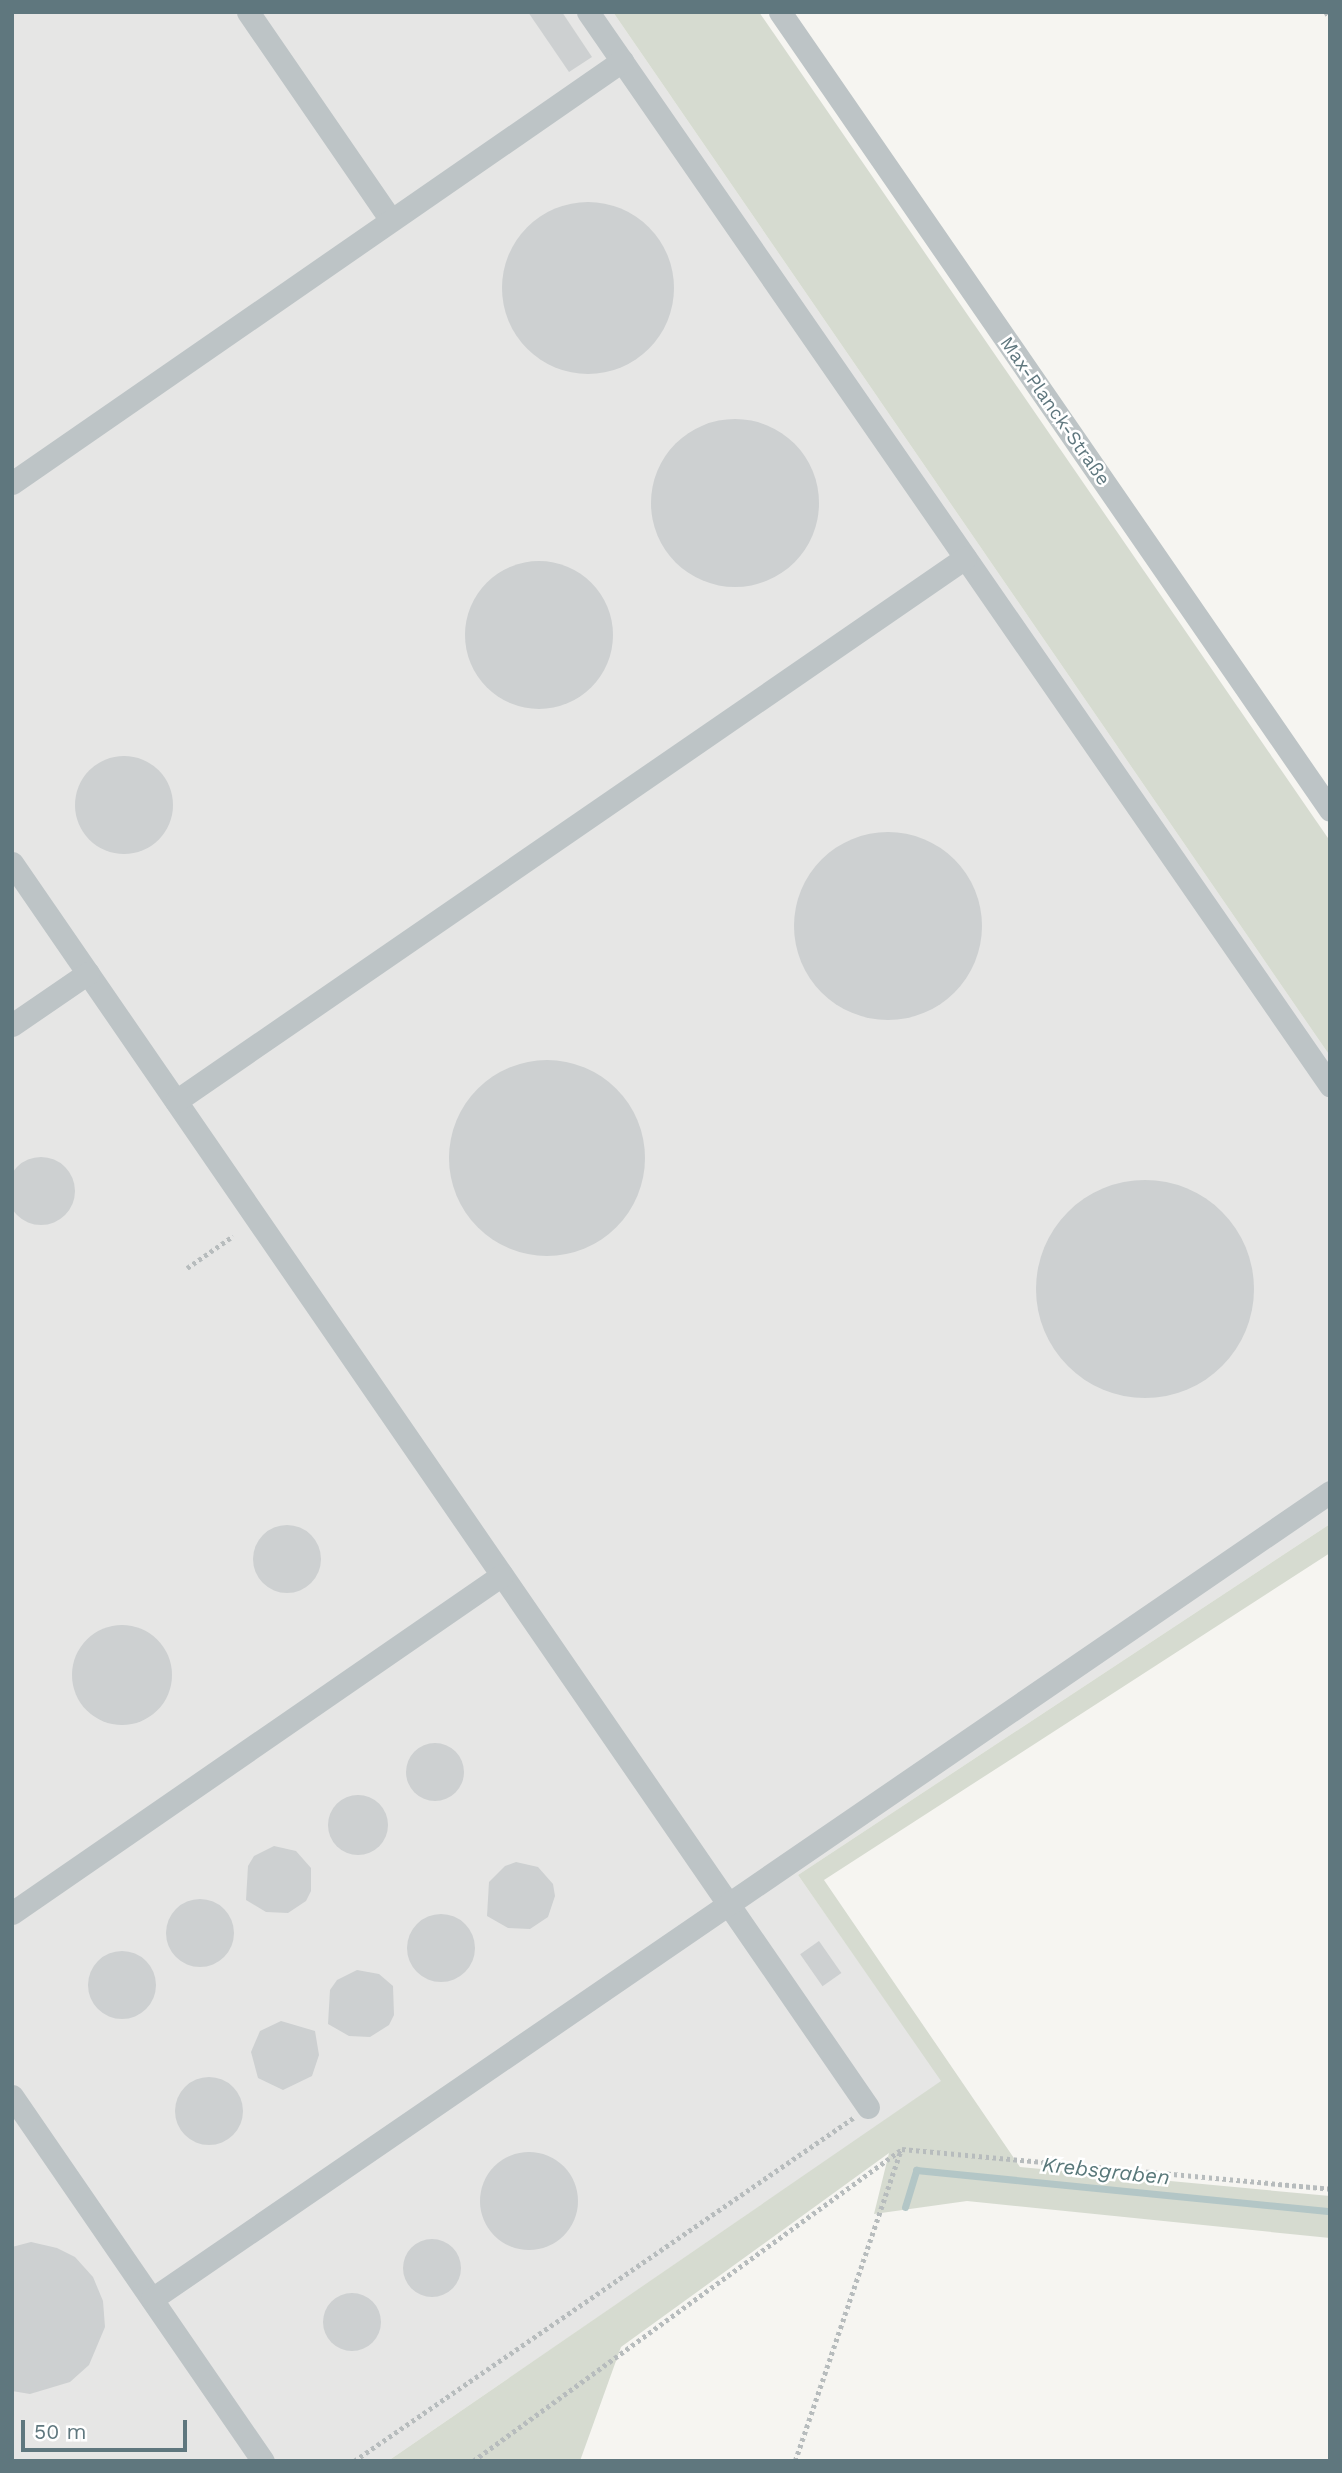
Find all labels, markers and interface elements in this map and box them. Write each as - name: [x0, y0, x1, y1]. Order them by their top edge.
- street label: Max-Planck-Straße: [995, 332, 1115, 490]
- water label: Krebsgraben: [1041, 2152, 1171, 2190]
- scale bar: [24, 2406, 191, 2450]
- text: 50 m: [34, 2419, 86, 2444]

